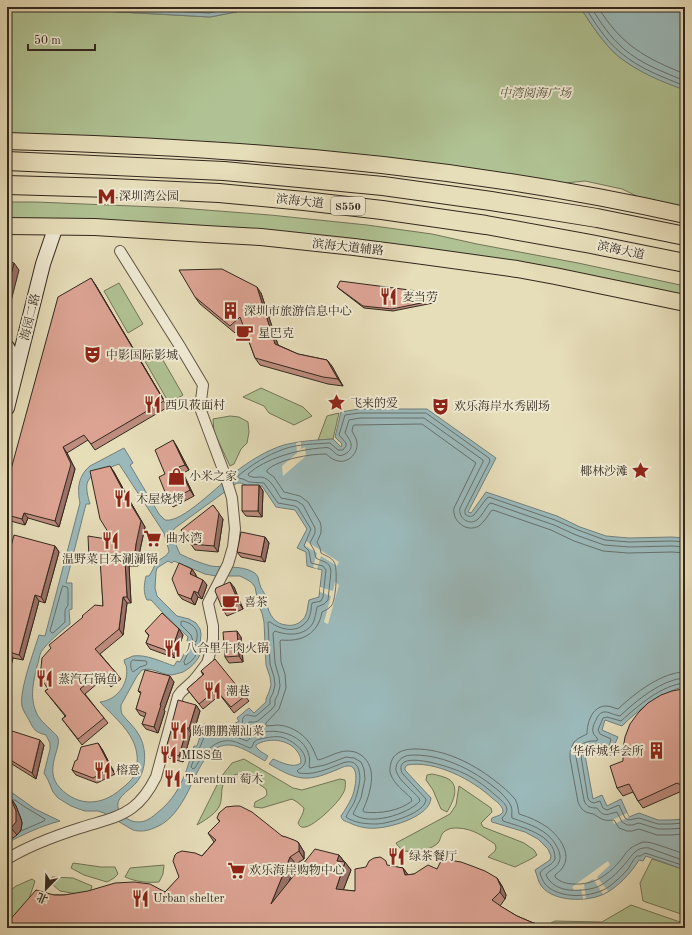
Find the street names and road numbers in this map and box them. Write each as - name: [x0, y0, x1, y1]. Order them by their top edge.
- street label: 滨海大道: [275, 192, 325, 210]
- road number: S550: [331, 197, 365, 215]
- street label: 滨海大道辅路: [311, 236, 385, 258]
- street label: 滨海大道: [596, 238, 646, 262]
- street label: 海园二路: [17, 292, 43, 342]

